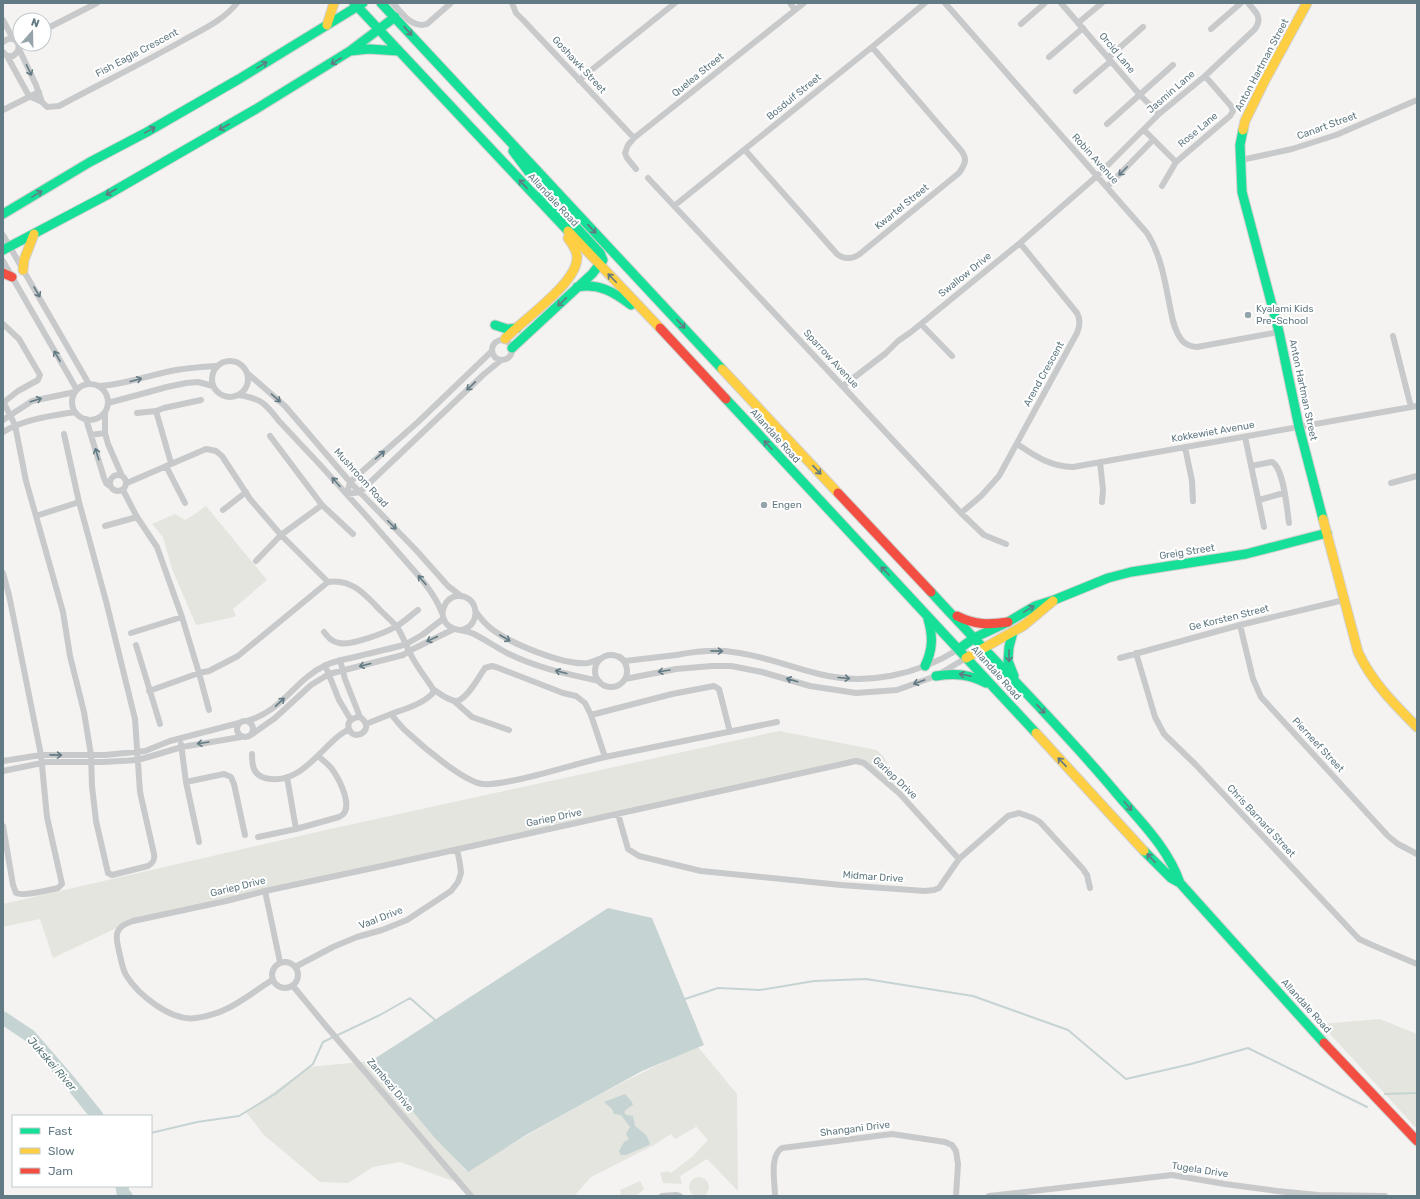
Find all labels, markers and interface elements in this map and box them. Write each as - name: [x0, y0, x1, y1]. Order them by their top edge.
- north arrow: [12, 12, 52, 52]
- text: N: [29, 16, 41, 31]
- street label: Anton Hartman Street: [1233, 17, 1292, 113]
- street label: Fish Eagle Crescent: [94, 26, 181, 80]
- one-way arrow: [403, 26, 413, 36]
- street label: Orcid Lane: [1096, 30, 1138, 76]
- street label: Goshawk Street: [549, 34, 609, 96]
- street label: Quelea Street: [670, 50, 726, 100]
- one-way arrow: [330, 57, 342, 65]
- one-way arrow: [256, 60, 268, 68]
- one-way arrow: [26, 64, 33, 76]
- street label: Jasmin Lane: [1145, 68, 1198, 116]
- street label: Bosduif Street: [764, 71, 824, 123]
- street label: Rose Lane: [1176, 110, 1221, 150]
- street label: Canart Street: [1295, 110, 1359, 142]
- one-way arrow: [218, 124, 230, 132]
- one-way arrow: [144, 126, 156, 134]
- street label: Robin Avenue: [1069, 131, 1121, 187]
- one-way arrow: [1118, 166, 1128, 176]
- street label: Allandale Road: [525, 171, 581, 229]
- one-way arrow: [518, 179, 528, 189]
- street label: Kwartel Street: [873, 181, 932, 232]
- one-way arrow: [31, 189, 43, 197]
- one-way arrow: [106, 189, 118, 197]
- one-way arrow: [587, 224, 597, 234]
- street label: Swallow Drive: [936, 250, 994, 300]
- one-way arrow: [608, 273, 617, 283]
- one-way arrow: [33, 286, 41, 298]
- one-way arrow: [556, 297, 567, 306]
- place label: Kyalami Kids Pre-School: [1256, 303, 1314, 327]
- marker: Kyalami Kids Pre-School: [1243, 310, 1253, 320]
- one-way arrow: [676, 319, 686, 329]
- street label: Sparrow Avenue: [801, 327, 862, 391]
- street label: Anton Hartman Street: [1286, 338, 1320, 442]
- street label: Arend Crescent: [1021, 339, 1067, 409]
- one-way arrow: [53, 350, 61, 362]
- one-way arrow: [129, 376, 142, 383]
- one-way arrow: [466, 381, 476, 391]
- one-way arrow: [271, 394, 281, 403]
- one-way arrow: [29, 396, 42, 403]
- street label: Allandale Road: [748, 406, 803, 466]
- street label: Kokkewiet Avenue: [1171, 419, 1256, 445]
- one-way arrow: [764, 439, 773, 450]
- street label: Mushroom Road: [331, 446, 391, 510]
- one-way arrow: [93, 447, 100, 460]
- one-way arrow: [375, 451, 385, 460]
- one-way arrow: [812, 465, 821, 475]
- one-way arrow: [332, 477, 341, 488]
- place label: Engen: [772, 499, 802, 511]
- marker: Engen: [759, 500, 769, 510]
- one-way arrow: [387, 520, 396, 530]
- street label: Greig Street: [1158, 542, 1216, 562]
- one-way arrow: [880, 566, 890, 576]
- one-way arrow: [417, 575, 426, 586]
- street label: Ge Korsten Street: [1188, 602, 1270, 634]
- one-way arrow: [1023, 605, 1035, 613]
- one-way arrow: [499, 634, 511, 642]
- one-way arrow: [426, 636, 438, 643]
- street label: Allandale Road: [969, 643, 1024, 703]
- one-way arrow: [710, 647, 723, 655]
- one-way arrow: [1005, 649, 1013, 662]
- one-way arrow: [359, 662, 372, 669]
- one-way arrow: [658, 667, 671, 675]
- one-way arrow: [555, 668, 568, 675]
- one-way arrow: [959, 671, 972, 679]
- one-way arrow: [837, 675, 850, 682]
- one-way arrow: [786, 676, 799, 684]
- one-way arrow: [913, 679, 926, 686]
- one-way arrow: [275, 698, 285, 707]
- one-way arrow: [1037, 704, 1046, 714]
- street label: Pierneef Street: [1290, 715, 1346, 775]
- one-way arrow: [197, 739, 210, 747]
- one-way arrow: [49, 751, 62, 759]
- street label: Gariep Drive: [870, 754, 920, 802]
- one-way arrow: [1058, 757, 1067, 767]
- street label: Chris Barnard Street: [1224, 782, 1298, 860]
- one-way arrow: [1123, 801, 1132, 812]
- street label: Gariep Drive: [525, 806, 583, 830]
- one-way arrow: [1146, 853, 1155, 863]
- street label: Midmar Drive: [842, 869, 904, 885]
- street label: Gariep Drive: [209, 874, 267, 900]
- street label: Vaal Drive: [357, 904, 405, 932]
- street label: Allandale Road: [1279, 976, 1334, 1036]
- water label: Jukskei River: [25, 1034, 80, 1094]
- street label: Zambezi Drive: [364, 1056, 416, 1114]
- legend: [12, 1115, 152, 1187]
- street label: Shangani Drive: [819, 1119, 891, 1139]
- text: Fast: [48, 1124, 72, 1138]
- text: Slow: [48, 1144, 75, 1158]
- street label: Tugela Drive: [1171, 1160, 1229, 1180]
- text: Jam: [48, 1164, 73, 1178]

